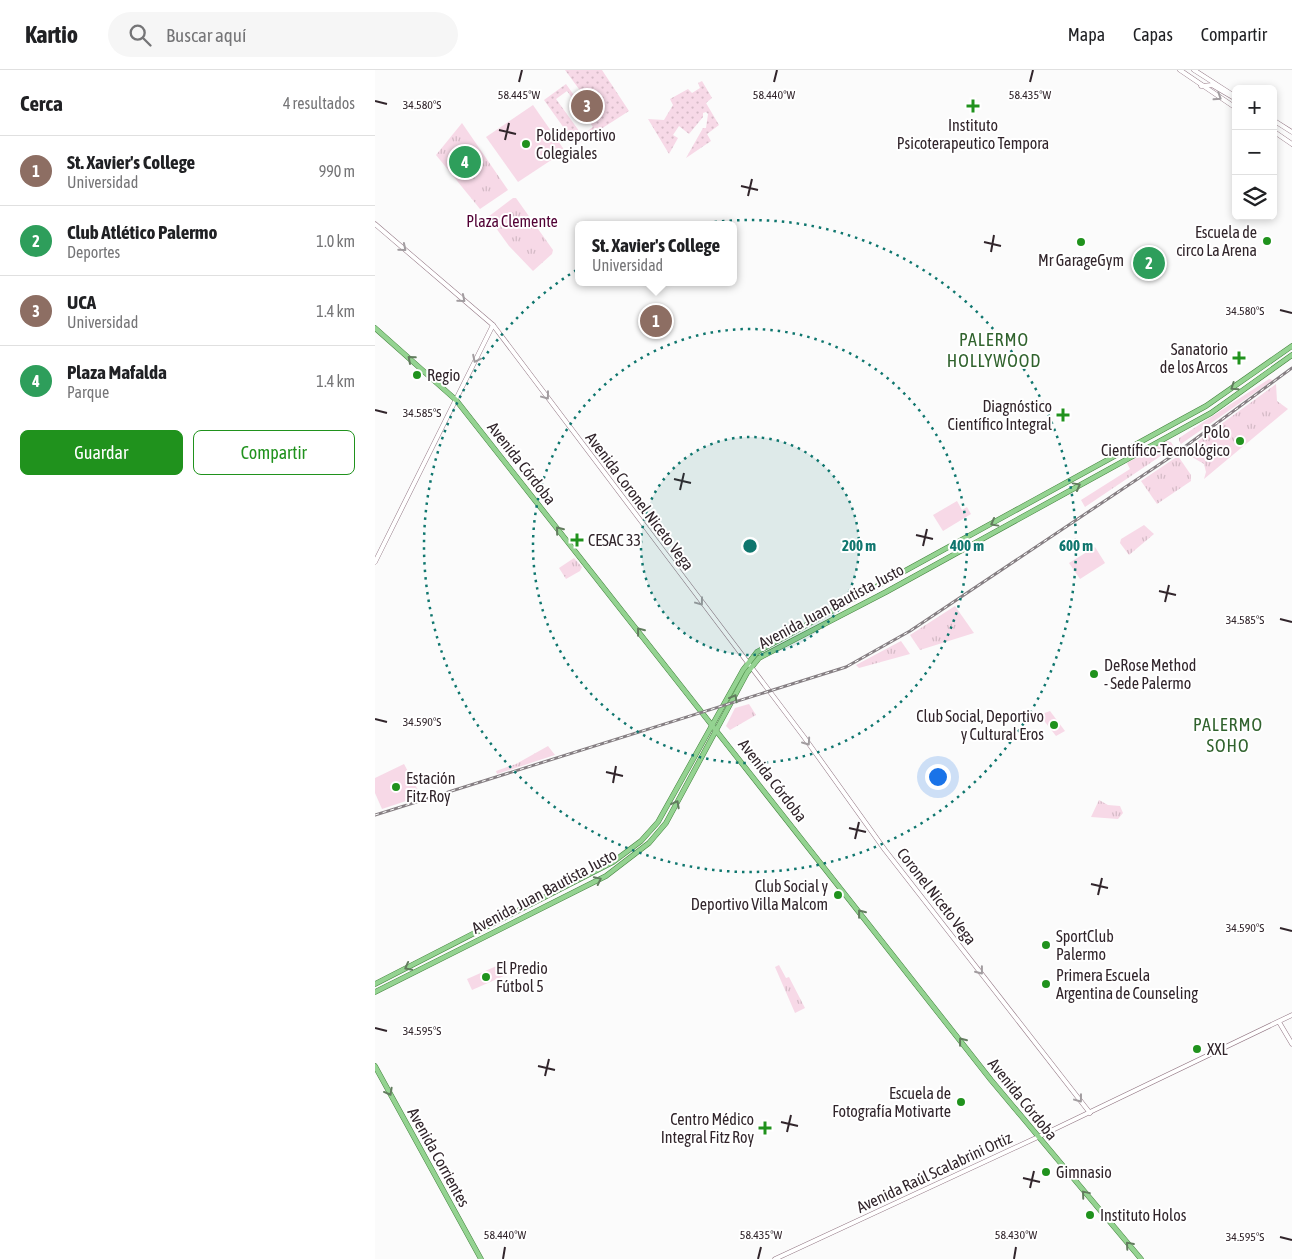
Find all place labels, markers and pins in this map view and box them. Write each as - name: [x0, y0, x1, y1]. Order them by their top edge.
- pin: 3: [571, 87, 603, 125]
- marker: Instituto Psicoterapeutico Tempora: [966, 99, 980, 113]
- place label: Instituto Psicoterapeutico Tempora: [897, 116, 1049, 153]
- place label: Polideportivo Colegiales: [536, 126, 616, 163]
- marker: Polideportivo Colegiales: [520, 138, 532, 150]
- pin: 4: [449, 143, 481, 181]
- place label: Escuela de circo La Arena: [1176, 223, 1257, 259]
- marker: Escuela de circo La Arena: [1261, 235, 1273, 247]
- marker: Mr GarageGym: [1075, 236, 1087, 248]
- pin: 2: [1133, 244, 1165, 282]
- place label: Mr GarageGym: [1038, 251, 1124, 270]
- pin: 1: [640, 302, 672, 340]
- place label: Sanatorio de los Arcos: [1160, 340, 1228, 376]
- marker: Sanatorio de los Arcos: [1232, 351, 1246, 365]
- place label: Regio: [427, 366, 460, 385]
- marker: Regio: [411, 369, 423, 381]
- place label: Diagnóstico Científico Integral: [948, 397, 1053, 434]
- marker: Diagnóstico Científico Integral: [1056, 408, 1070, 422]
- place label: Polo Científico-Tecnológico: [1101, 423, 1230, 460]
- marker: Polo Científico-Tecnológico: [1234, 435, 1246, 447]
- place label: CESAC 33: [588, 531, 641, 549]
- marker: CESAC 33: [570, 533, 584, 547]
- centre of rings: [741, 537, 759, 555]
- place label: DeRose Method - Sede Palermo: [1104, 656, 1196, 692]
- marker: DeRose Method - Sede Palermo: [1088, 668, 1100, 680]
- place label: Club Social, Deportivo y Cultural Eros: [916, 707, 1044, 744]
- marker: Club Social, Deportivo y Cultural Eros: [1048, 719, 1060, 731]
- place label: Estación Fitz Roy: [406, 769, 455, 806]
- marker: Estación Fitz Roy: [390, 781, 402, 793]
- place label: Club Social y Deportivo Villa Malcom: [691, 877, 828, 914]
- marker: Club Social y Deportivo Villa Malcom: [832, 889, 844, 901]
- place label: SportClub Palermo: [1056, 927, 1114, 963]
- marker: SportClub Palermo: [1040, 939, 1052, 951]
- place label: El Predio Fútbol 5: [496, 959, 548, 995]
- place label: Primera Escuela Argentina de Counseling: [1056, 966, 1198, 1003]
- marker: El Predio Fútbol 5: [480, 971, 492, 983]
- marker: Primera Escuela Argentina de Counseling: [1040, 978, 1052, 990]
- place label: XXL: [1207, 1040, 1228, 1058]
- marker: XXL: [1191, 1043, 1203, 1055]
- place label: Escuela de Fotografía Motivarte: [832, 1084, 951, 1121]
- marker: Escuela de Fotografía Motivarte: [955, 1096, 967, 1108]
- place label: Centro Médico Integral Fitz Roy: [661, 1110, 754, 1147]
- marker: Centro Médico Integral Fitz Roy: [758, 1121, 772, 1135]
- place label: Gimnasio: [1056, 1163, 1112, 1181]
- marker: Gimnasio: [1040, 1166, 1052, 1178]
- place label: Instituto Holos: [1100, 1206, 1187, 1224]
- marker: Instituto Holos: [1084, 1209, 1096, 1221]

